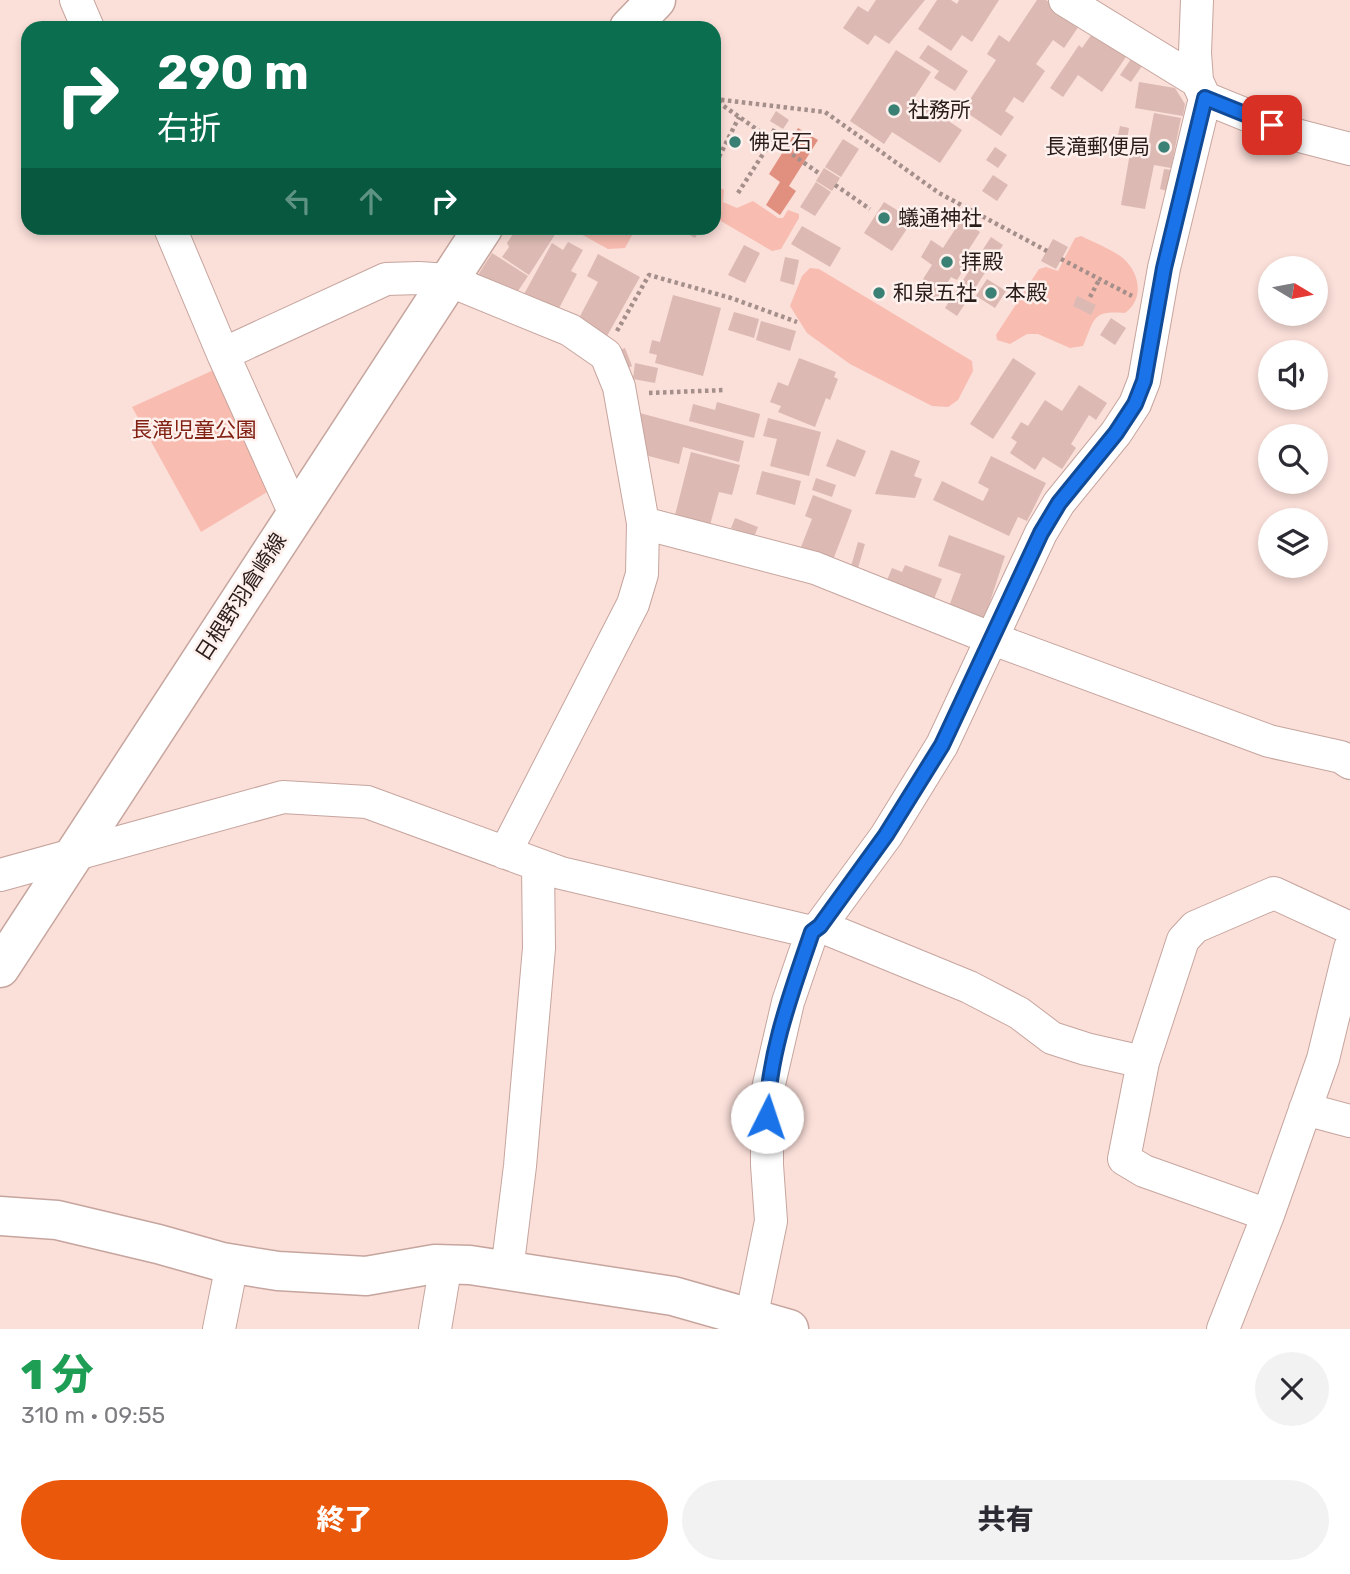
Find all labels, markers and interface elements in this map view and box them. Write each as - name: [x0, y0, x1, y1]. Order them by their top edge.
- text: 290 m: [157, 43, 309, 101]
- icon: right: [42, 49, 133, 140]
- pin: [1242, 95, 1302, 155]
- place label: 社務所: [908, 97, 971, 122]
- marker: 社務所: [886, 102, 902, 118]
- icon: arrive: [1253, 106, 1291, 144]
- text: 右折: [157, 109, 221, 147]
- place label: 佛足石: [749, 129, 812, 154]
- marker: 佛足石: [727, 134, 743, 150]
- place label: 長滝郵便局: [1045, 134, 1150, 159]
- marker: 長滝郵便局: [1156, 139, 1172, 155]
- icon: left: [279, 182, 317, 220]
- icon: ahead: [352, 182, 390, 220]
- icon: right: [425, 182, 463, 220]
- place label: 蟻通神社: [898, 205, 982, 230]
- marker: 蟻通神社: [876, 210, 892, 226]
- place label: 拝殿: [961, 249, 1003, 274]
- marker: 拝殿: [939, 254, 955, 270]
- north arrow: [1258, 256, 1328, 326]
- map controls: [1258, 256, 1328, 578]
- place label: 和泉五社: [893, 280, 977, 305]
- place label: 本殿: [1005, 280, 1047, 305]
- marker: 和泉五社: [871, 285, 887, 301]
- marker: 本殿: [983, 285, 999, 301]
- button: sound: [1258, 340, 1328, 410]
- park label: 長滝児童公園: [131, 417, 257, 442]
- button: search: [1258, 424, 1328, 494]
- button: layers: [1258, 508, 1328, 578]
- street label: 日根野羽倉崎線: [190, 528, 291, 665]
- position arrow: [730, 1080, 804, 1154]
- text: 1 分: [21, 1350, 94, 1400]
- button: close: [1255, 1352, 1329, 1426]
- text: 310 m · 09:55: [21, 1401, 165, 1429]
- button: 終了: [21, 1480, 668, 1560]
- button: 共有: [682, 1480, 1329, 1560]

